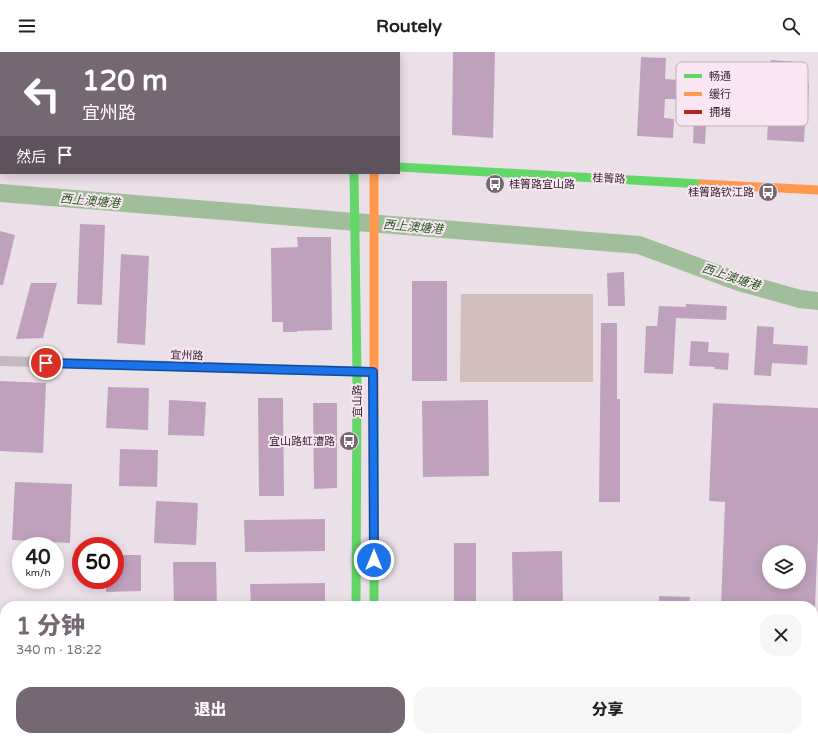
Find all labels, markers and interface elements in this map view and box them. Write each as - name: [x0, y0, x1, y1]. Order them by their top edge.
- icon: menu: [16, 15, 38, 37]
- text: Routely: [376, 15, 442, 37]
- icon: search: [780, 15, 802, 37]
- legend: [676, 62, 808, 126]
- text: 120 m: [82, 64, 168, 98]
- icon: left: [16, 68, 68, 120]
- text: 畅通: [709, 70, 731, 83]
- text: 缓行: [709, 88, 731, 101]
- text: 宜州路: [82, 102, 136, 124]
- text: 拥堵: [709, 106, 731, 119]
- icon: arrive: [54, 144, 76, 166]
- text: 然后: [16, 148, 46, 166]
- street label: 桂箐路: [592, 171, 626, 186]
- bus stop icon: 桂箐路宜山路: [484, 173, 506, 195]
- place label: 桂箐路宜山路: [509, 178, 575, 191]
- bus stop icon: 桂箐路钦江路: [757, 181, 779, 203]
- place label: 桂箐路钦江路: [688, 186, 754, 199]
- water label: 西上澳塘港: [59, 191, 122, 211]
- water label: 西上澳塘港: [382, 217, 445, 237]
- water label: 西上澳塘港: [700, 261, 764, 294]
- pin: [29, 346, 63, 380]
- street label: 宜州路: [170, 348, 204, 363]
- icon: arrive: [35, 352, 57, 374]
- street label: 宜山路: [351, 385, 364, 418]
- bus stop icon: 宜山路虹漕路: [338, 430, 360, 452]
- place label: 宜山路虹漕路: [269, 435, 335, 448]
- speed limit sign: 50: [72, 537, 124, 589]
- position arrow: [353, 539, 395, 581]
- map controls: [762, 545, 806, 589]
- button: layers: [762, 545, 806, 589]
- text: 40: [25, 546, 51, 570]
- text: km/h: [25, 567, 51, 579]
- text: 1 分钟: [16, 612, 85, 641]
- button: close: [760, 614, 802, 656]
- text: 340 m · 18:22: [16, 642, 102, 658]
- button: 退出: [16, 687, 405, 733]
- button: 分享: [413, 687, 802, 733]

